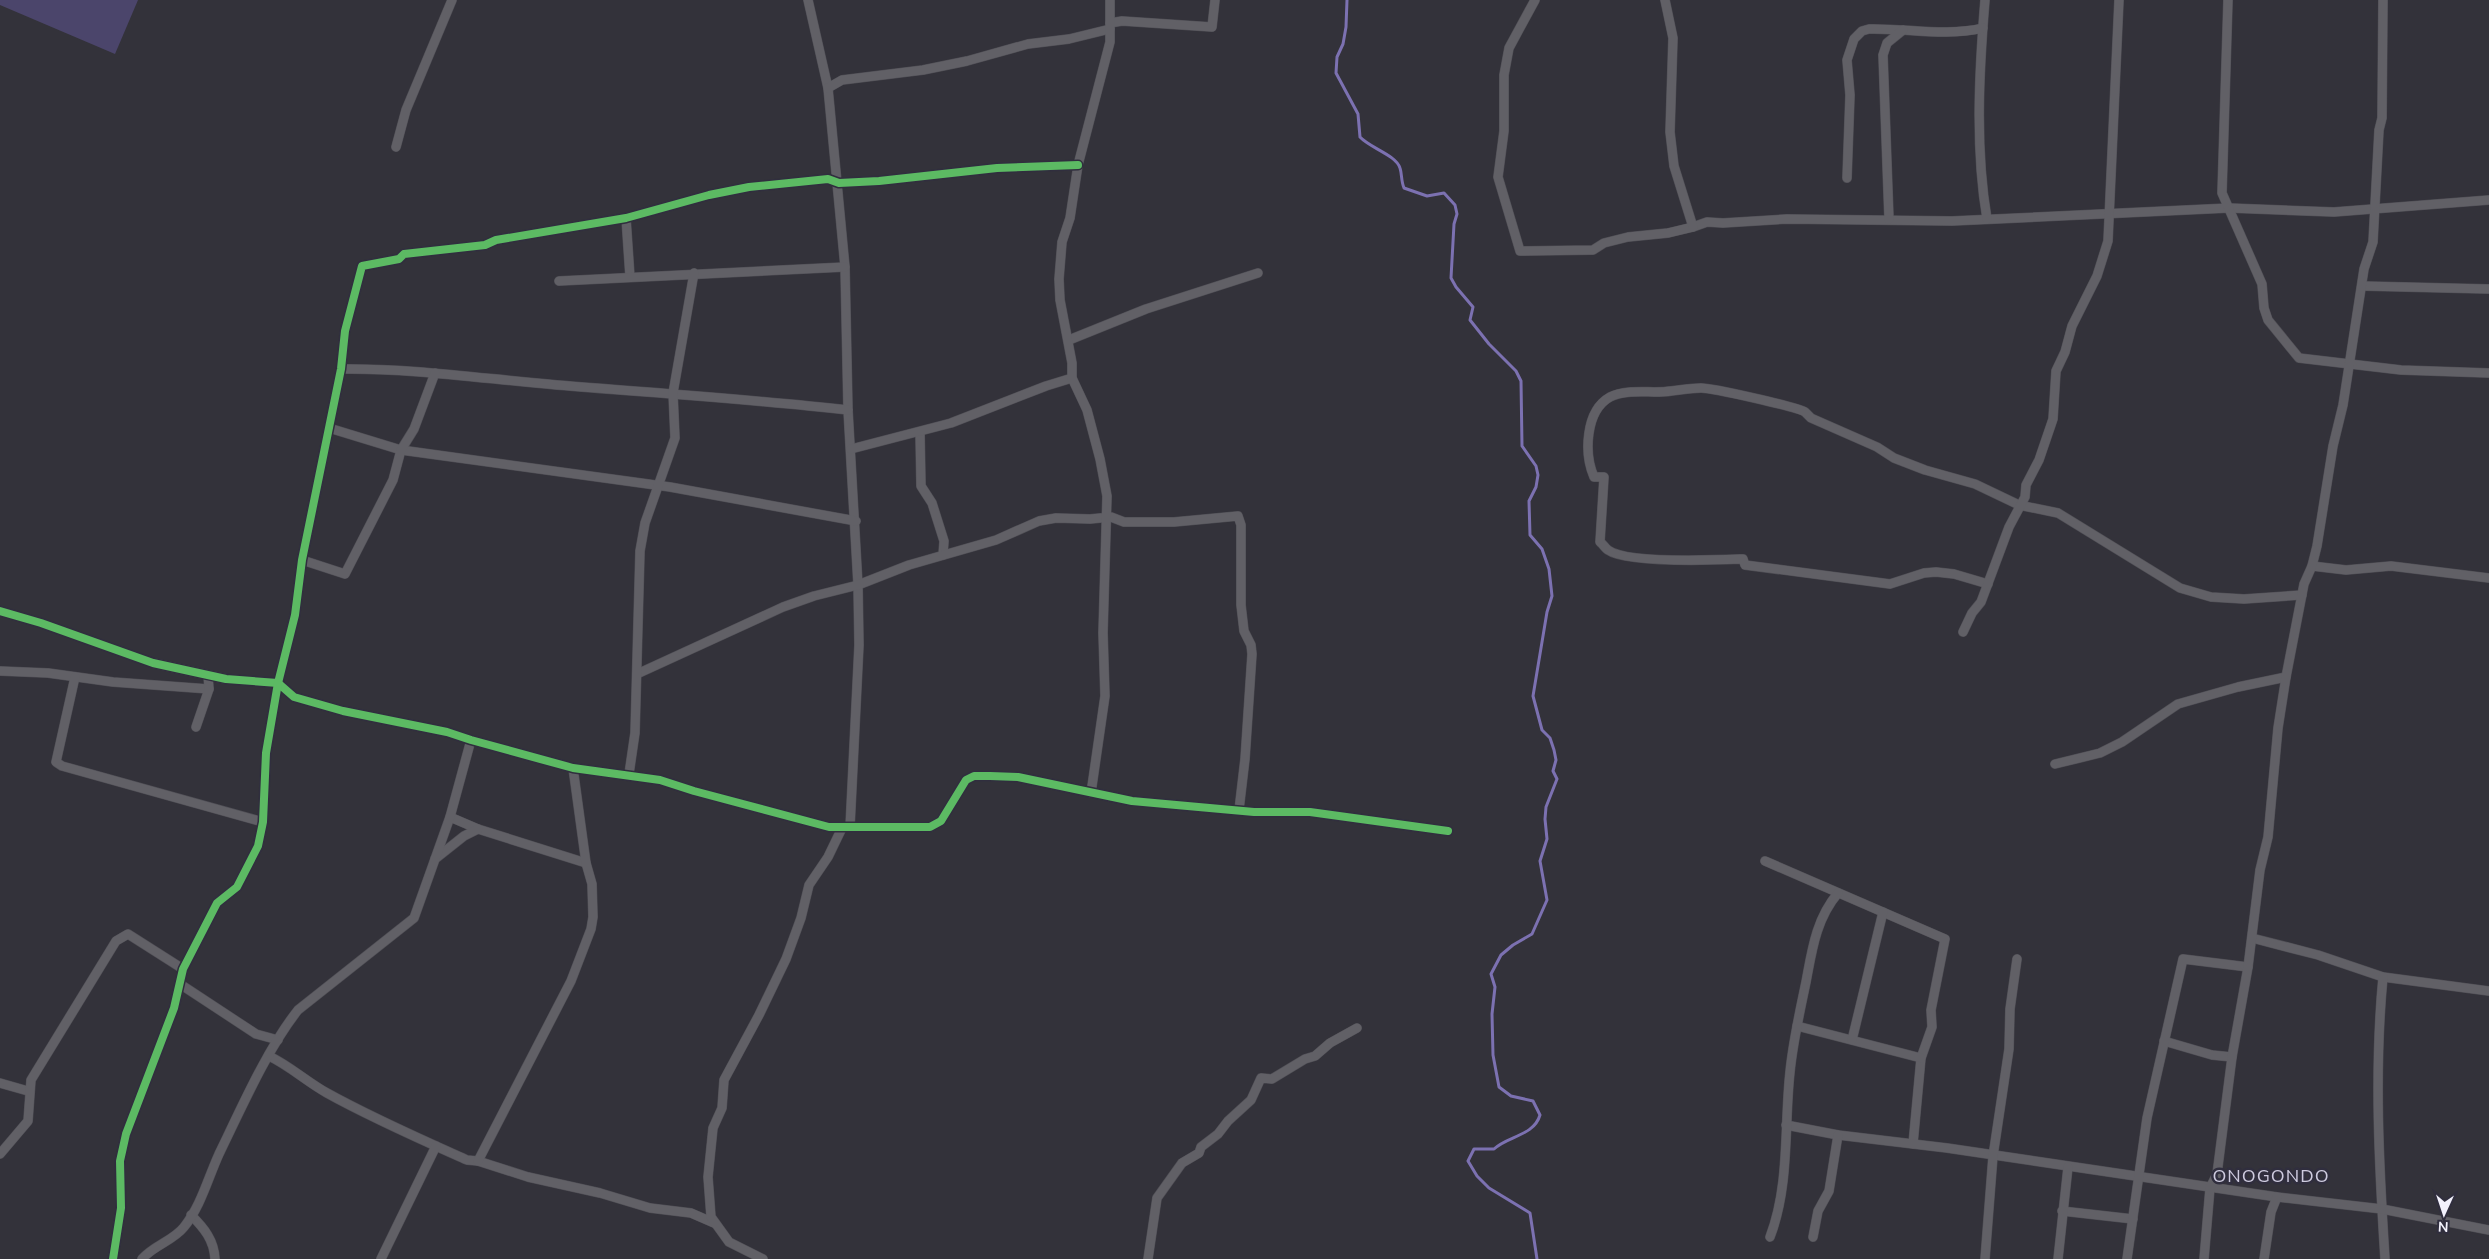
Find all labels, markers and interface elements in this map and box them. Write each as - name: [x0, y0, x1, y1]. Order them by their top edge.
- district label: ONOGONDO: [2212, 1164, 2330, 1187]
- north arrow: [2419, 1189, 2469, 1239]
- text: N: [2438, 1218, 2449, 1236]

